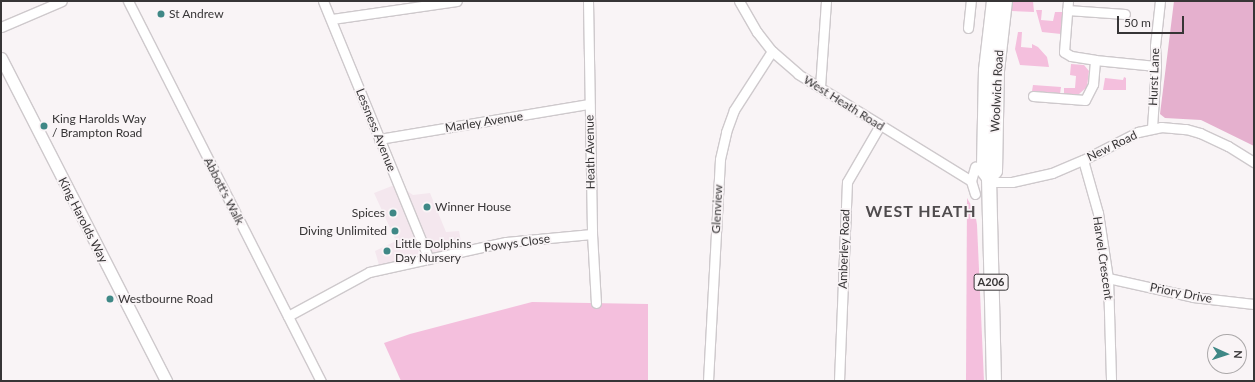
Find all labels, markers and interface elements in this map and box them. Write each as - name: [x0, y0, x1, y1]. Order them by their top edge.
- place label: St Andrew: [169, 7, 224, 21]
- scale bar: [1119, 8, 1186, 34]
- marker: St Andrew: [156, 9, 166, 19]
- text: 50 m: [1124, 15, 1151, 30]
- street label: Hurst Lane: [1146, 48, 1162, 106]
- street label: Woolwich Road: [988, 49, 1006, 133]
- street label: West Heath Road: [801, 72, 887, 134]
- street label: Lessness Avenue: [353, 86, 399, 174]
- street label: Marley Avenue: [444, 109, 524, 135]
- place label: King Harolds Way / Brampton Road: [52, 112, 146, 140]
- street label: Heath Avenue: [582, 114, 598, 190]
- marker: King Harolds Way / Brampton Road: [39, 121, 49, 131]
- street label: New Road: [1084, 128, 1140, 164]
- street label: Abbott's Walk: [201, 155, 247, 227]
- street label: King Harolds Way: [55, 175, 111, 265]
- street label: Glenview: [709, 184, 725, 234]
- place label: Winner House: [435, 200, 511, 214]
- district label: WEST HEATH: [865, 201, 977, 221]
- marker: Winner House: [422, 202, 432, 212]
- place label: Spices: [352, 206, 385, 220]
- marker: Spices: [388, 208, 398, 218]
- street label: Amberley Road: [835, 209, 853, 289]
- street label: Harvel Crescent: [1090, 215, 1116, 301]
- place label: Diving Unlimited: [299, 224, 387, 238]
- marker: Diving Unlimited: [390, 226, 400, 236]
- street label: Powys Close: [483, 231, 551, 255]
- place label: Little Dolphins Day Nursery: [395, 237, 471, 265]
- marker: Little Dolphins Day Nursery: [382, 246, 392, 256]
- road number: A206: [973, 273, 1009, 291]
- street label: Priory Drive: [1149, 280, 1213, 306]
- place label: Westbourne Road: [118, 292, 213, 306]
- marker: Westbourne Road: [105, 294, 115, 304]
- north arrow: [1207, 334, 1247, 374]
- text: N: [1232, 350, 1245, 359]

